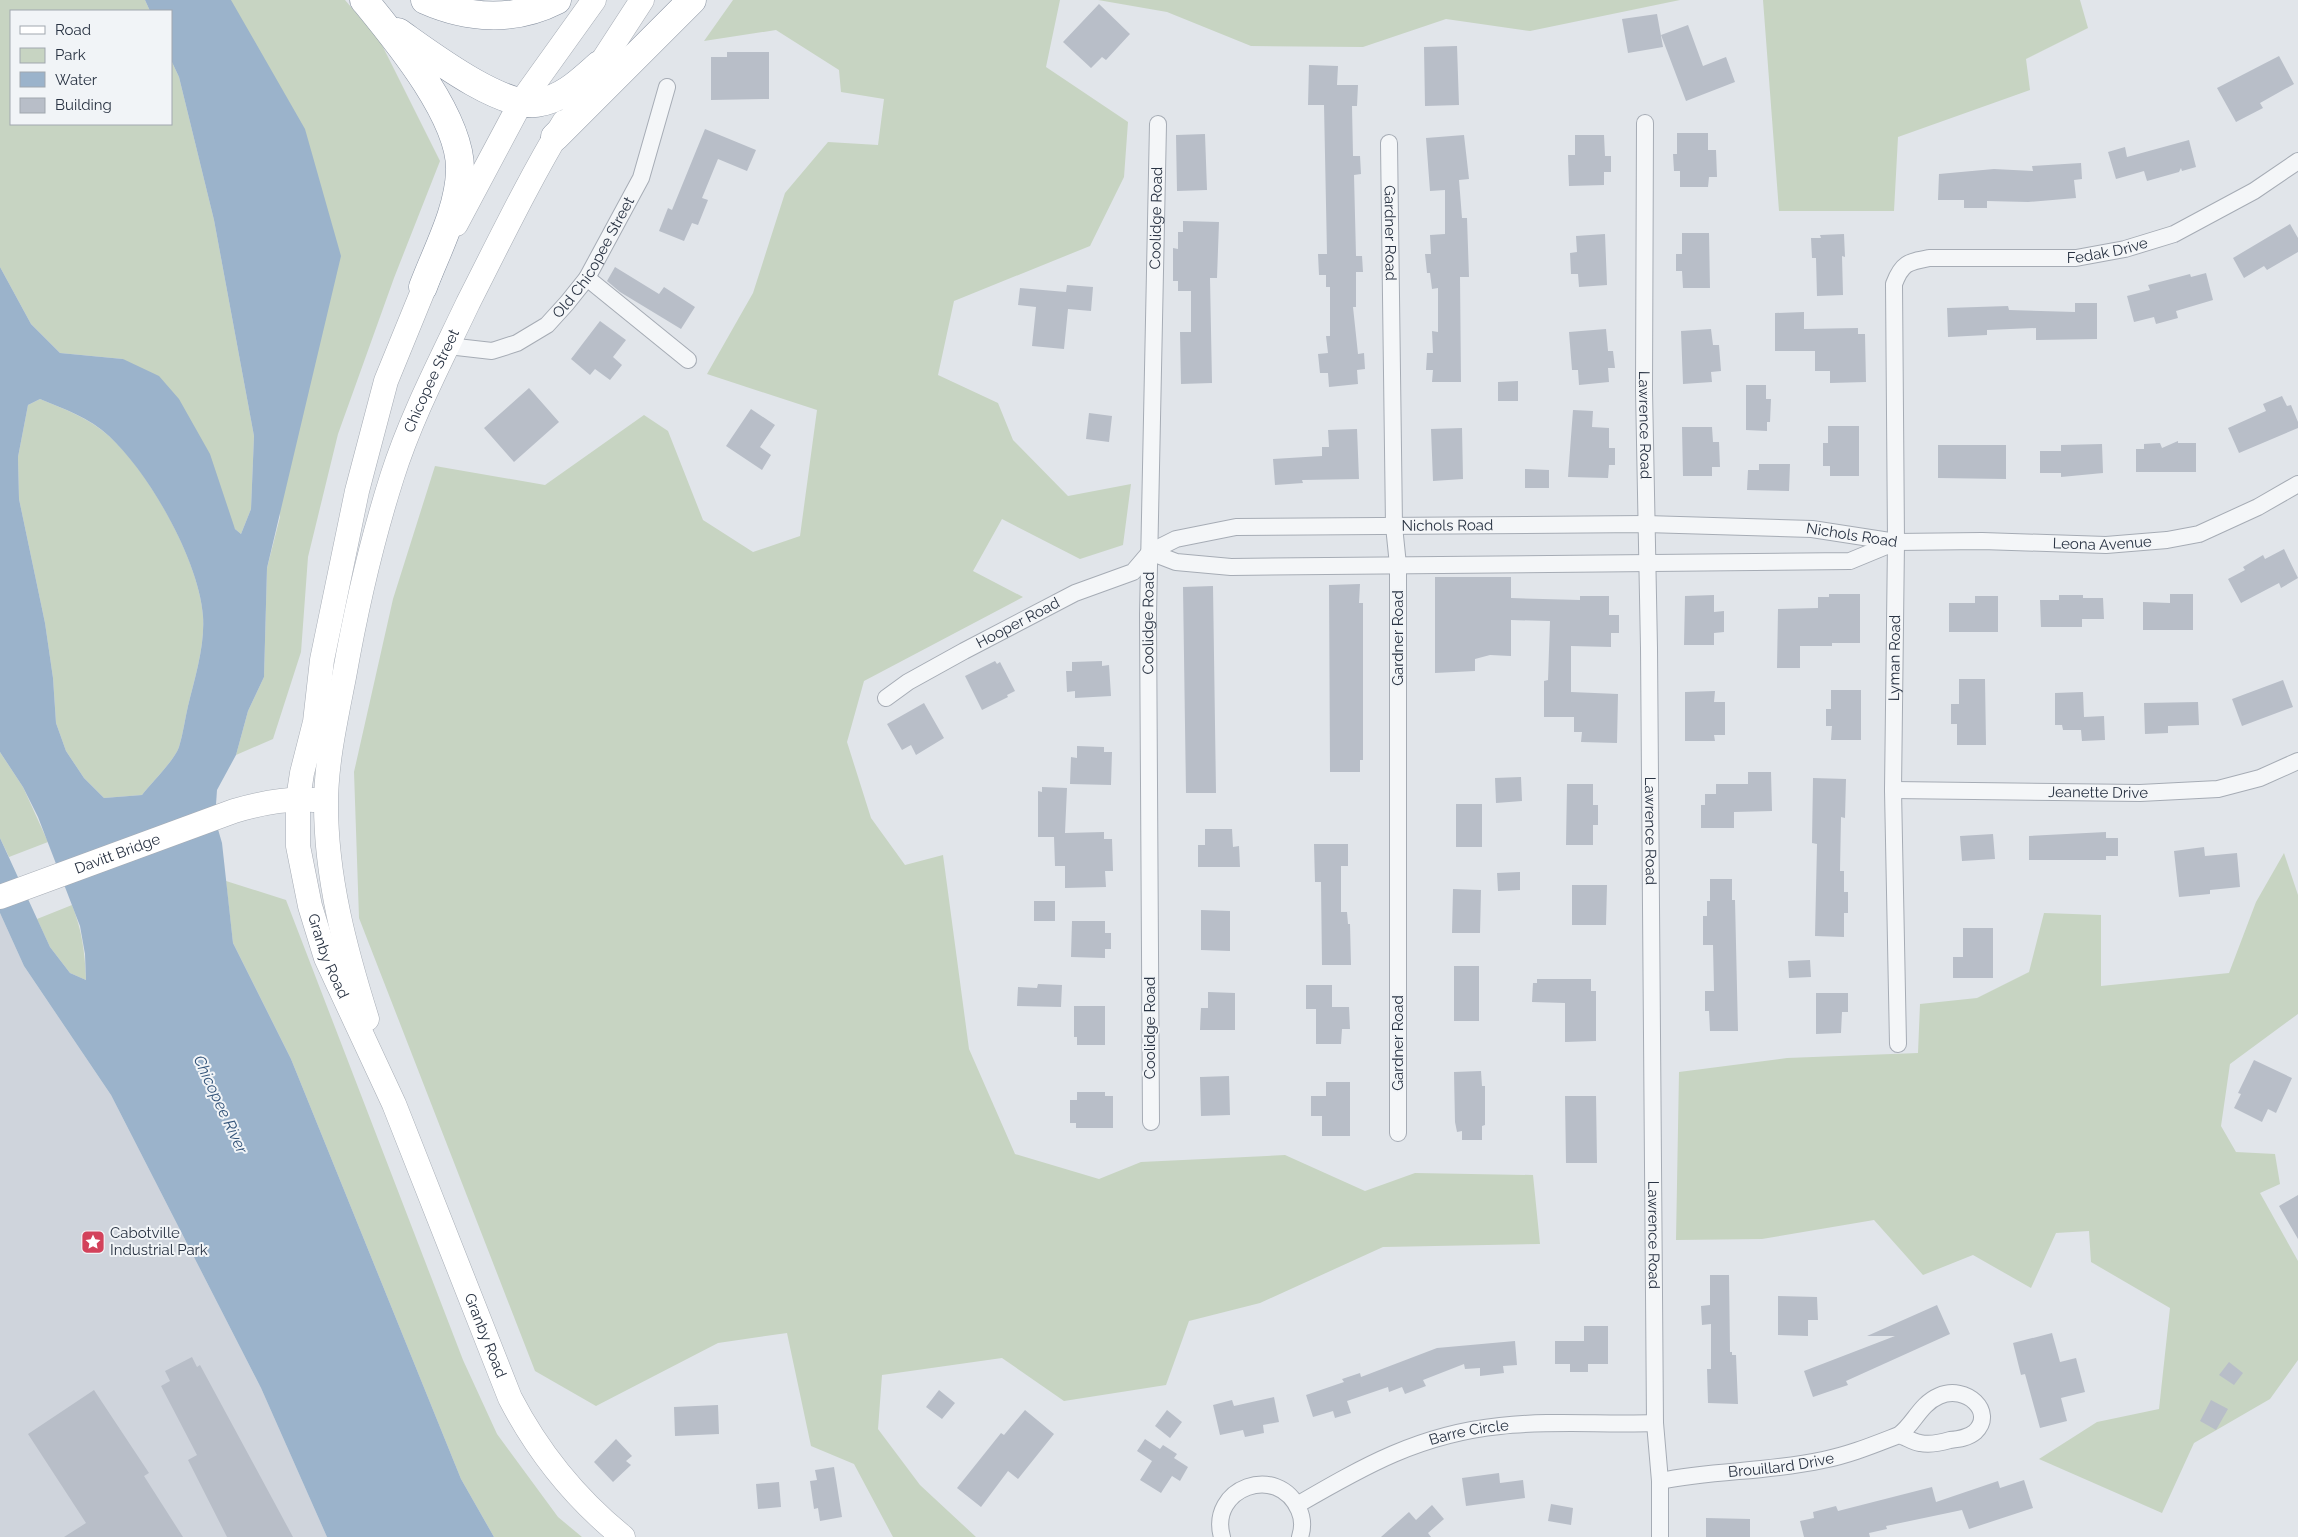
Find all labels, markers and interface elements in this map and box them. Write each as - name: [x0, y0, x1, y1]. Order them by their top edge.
- legend: [10, 10, 172, 125]
- text: Road: [55, 21, 91, 39]
- text: Park: [55, 46, 86, 64]
- text: Water: [55, 71, 98, 89]
- text: Building: [55, 96, 112, 114]
- street label: Coolidge Road: [1146, 166, 1166, 270]
- street label: Gardner Road: [1381, 185, 1400, 281]
- street label: Old Chicopee Street: [549, 194, 638, 322]
- street label: Fedak Drive: [2067, 234, 2150, 267]
- street label: Chicopee Street: [400, 326, 463, 435]
- street label: Lawrence Road: [1635, 371, 1655, 479]
- street label: Nichols Road: [1401, 516, 1493, 535]
- street label: Nichols Road: [1805, 519, 1899, 551]
- street label: Leona Avenue: [2052, 532, 2153, 554]
- street label: Coolidge Road: [1139, 571, 1158, 674]
- street label: Gardner Road: [1389, 590, 1407, 686]
- street label: Hooper Road: [973, 594, 1063, 652]
- street label: Lyman Road: [1885, 615, 1904, 701]
- street label: Lawrence Road: [1641, 777, 1660, 885]
- street label: Jeanette Drive: [2048, 783, 2149, 802]
- street label: Davitt Bridge: [72, 830, 163, 878]
- street label: Granby Road: [304, 912, 353, 1001]
- street label: Coolidge Road: [1141, 977, 1159, 1079]
- street label: Gardner Road: [1389, 995, 1407, 1091]
- water label: Chicopee River: [190, 1052, 252, 1157]
- street label: Lawrence Road: [1644, 1181, 1663, 1289]
- place label: Cabotville Industrial Park: [110, 1224, 208, 1259]
- place icon: Cabotville Industrial Park: [80, 1229, 106, 1255]
- street label: Granby Road: [461, 1291, 510, 1380]
- street label: Barre Circle: [1427, 1416, 1510, 1449]
- street label: Brouillard Drive: [1727, 1449, 1836, 1481]

